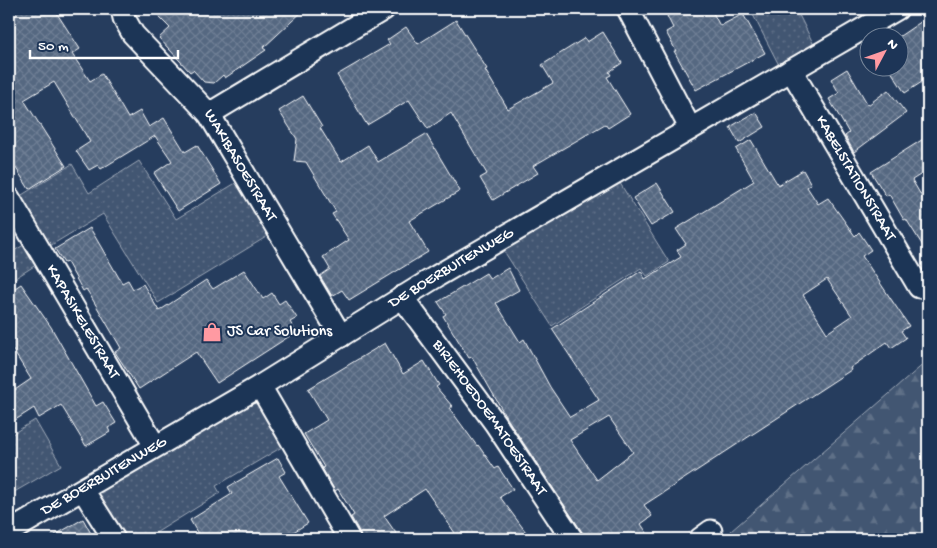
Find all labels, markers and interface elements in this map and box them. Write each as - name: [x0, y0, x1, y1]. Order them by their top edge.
- scale bar: [30, 28, 178, 60]
- north arrow: [860, 28, 910, 78]
- text: N: [883, 36, 901, 54]
- text: 50 m: [38, 38, 69, 56]
- street label: WAKIBASOESTRAAT: [199, 106, 281, 226]
- street label: KABELSTATIONSTRAAT: [811, 112, 900, 245]
- street label: DE BOERBUITENWEG: [385, 224, 518, 313]
- street label: KAPASIKELESTRAAT: [41, 262, 123, 383]
- shop icon: JS Car Solutions: [201, 321, 223, 343]
- place label: JS Car Solutions: [227, 323, 333, 342]
- street label: BIRIEHOEDOEMATOESTRAAT: [427, 335, 551, 500]
- street label: DE BOERBUITENWEG: [37, 432, 171, 521]

